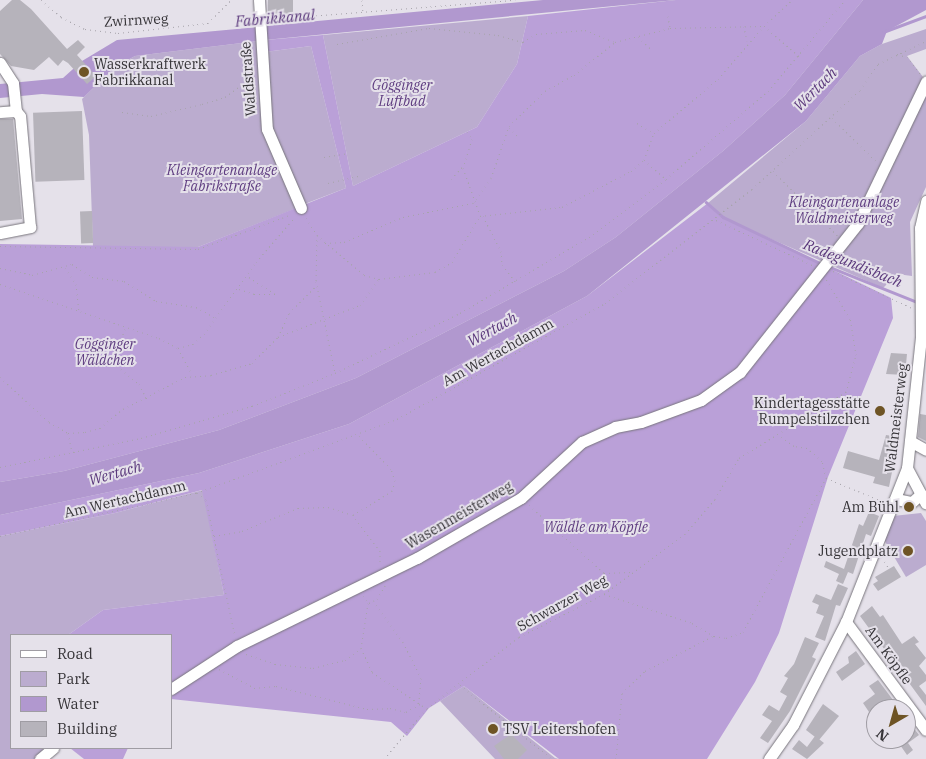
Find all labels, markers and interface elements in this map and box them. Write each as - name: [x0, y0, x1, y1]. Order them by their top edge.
- water label: Fabrikkanal: [234, 6, 316, 30]
- street label: Zwirnweg: [103, 10, 169, 30]
- street label: Waldstraße: [237, 41, 259, 117]
- place label: Wasserkraftwerk Fabrikkanal: [94, 56, 206, 88]
- water label: Wertach: [790, 64, 840, 114]
- marker: Wasserkraftwerk Fabrikkanal: [78, 66, 90, 78]
- park label: Gögginger Luftbad: [372, 77, 432, 110]
- park label: Kleingartenanlage Fabrikstraße: [167, 162, 277, 194]
- park label: Kleingartenanlage Waldmeisterweg: [789, 194, 899, 226]
- water label: Radegundisbach: [801, 235, 905, 291]
- water label: Wertach: [464, 308, 520, 350]
- street label: Am Wertachdamm: [440, 315, 556, 389]
- park label: Gögginger Wäldchen: [75, 336, 135, 368]
- street label: Waldmeisterweg: [881, 362, 911, 474]
- place label: Kindertagesstätte Rumpelstilzchen: [754, 395, 870, 428]
- marker: Kindertagesstätte Rumpelstilzchen: [874, 405, 886, 417]
- water label: Wertach: [87, 457, 143, 489]
- street label: Am Wertachdamm: [63, 477, 187, 521]
- street label: Wasenmeisterweg: [403, 478, 515, 552]
- place label: Am Bühl: [842, 499, 899, 515]
- marker: Am Bühl: [903, 501, 915, 513]
- park label: Wäldle am Köpfle: [544, 519, 648, 535]
- place label: Jugendplatz: [818, 543, 898, 559]
- marker: Jugendplatz: [902, 545, 914, 557]
- street label: Schwarzer Weg: [514, 571, 610, 635]
- street label: Am Köpfle: [862, 622, 916, 688]
- legend: [10, 634, 172, 749]
- text: Road: [57, 644, 93, 663]
- text: Park: [57, 669, 90, 688]
- text: Water: [57, 694, 99, 713]
- north arrow: [866, 699, 916, 749]
- text: Building: [57, 719, 117, 738]
- place label: TSV Leitershofen: [503, 721, 616, 737]
- marker: TSV Leitershofen: [487, 723, 499, 735]
- text: N: [872, 725, 892, 746]

